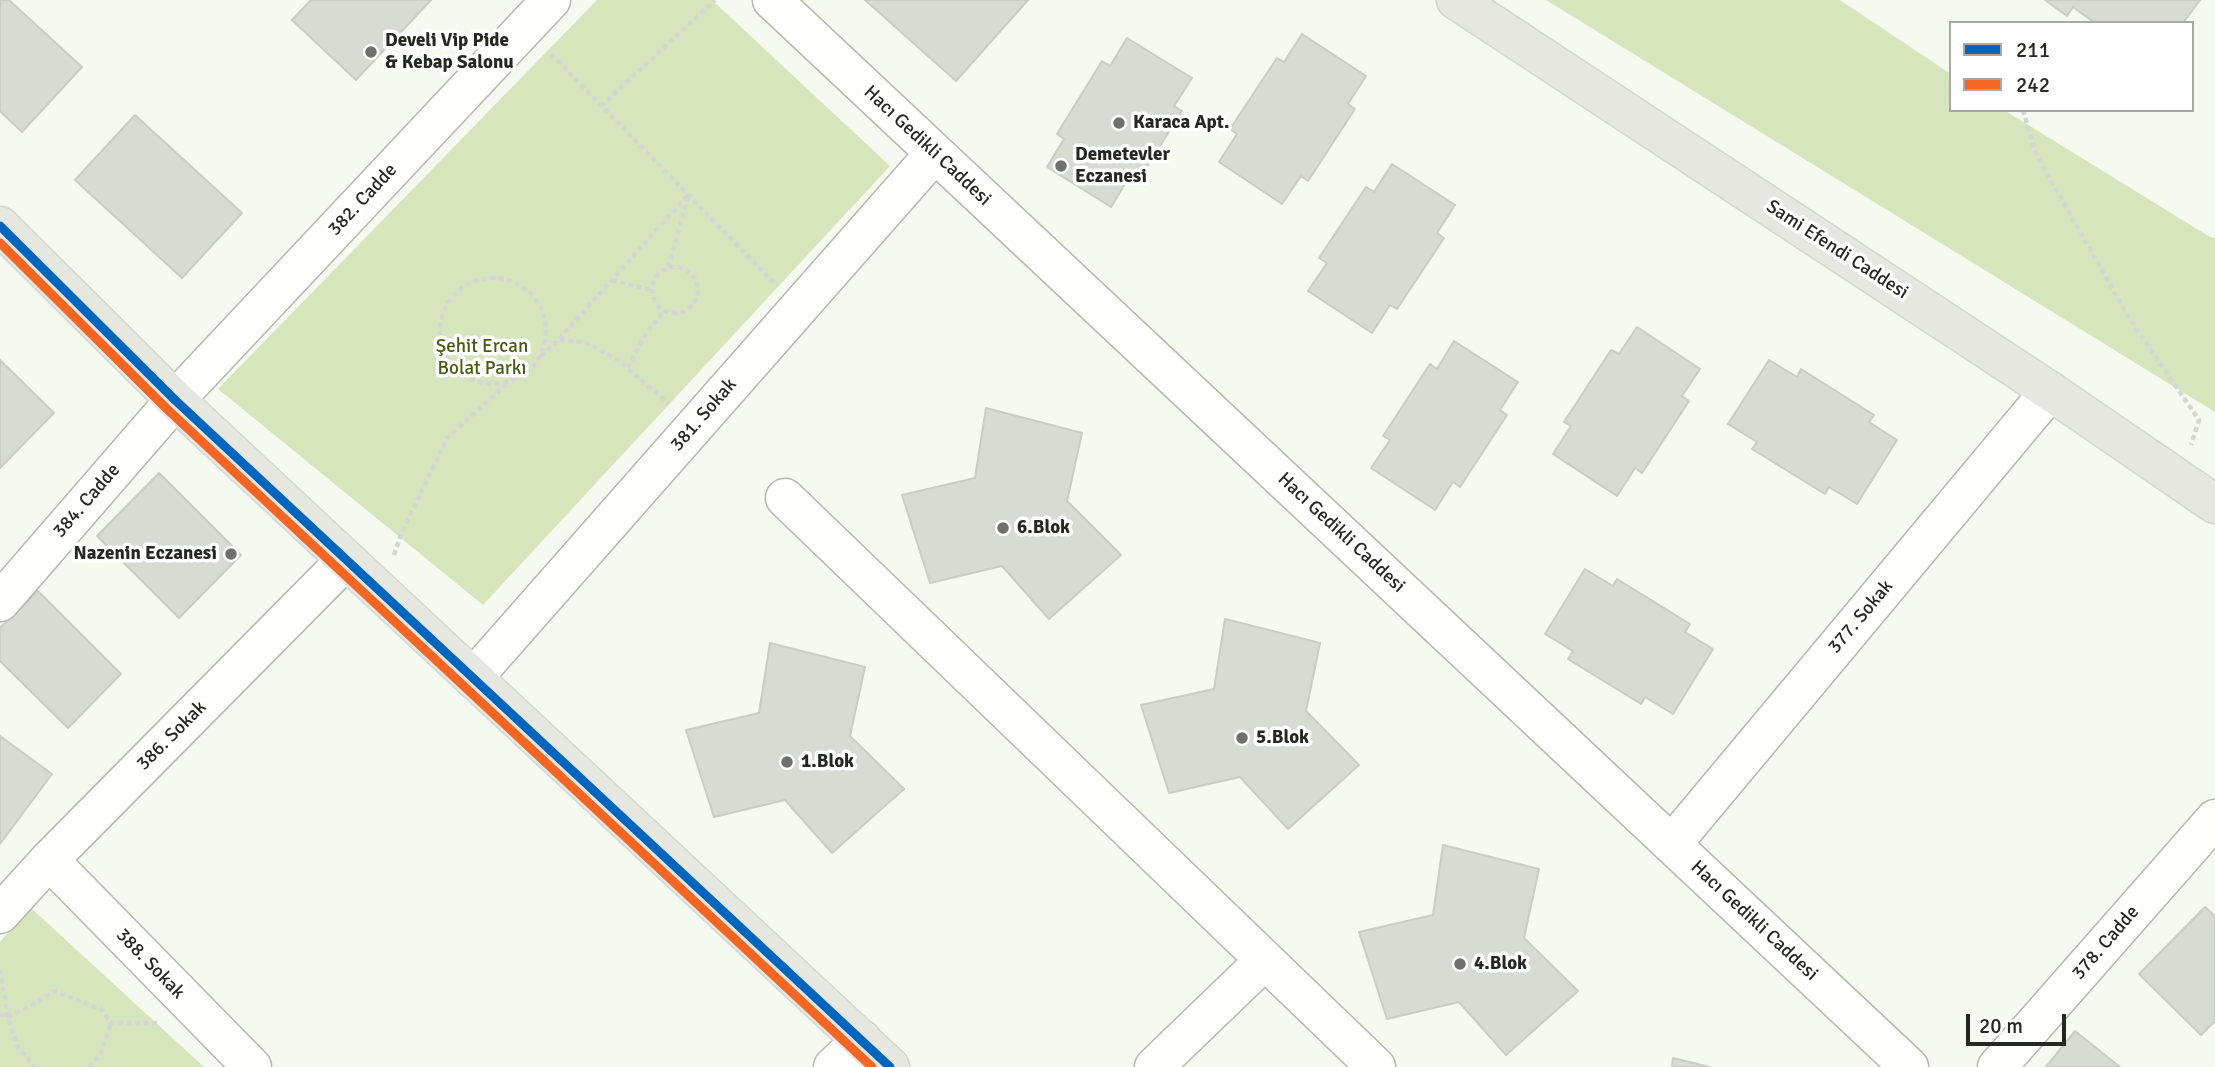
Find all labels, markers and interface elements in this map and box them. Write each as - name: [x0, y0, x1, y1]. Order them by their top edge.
- legend: [1949, 21, 2194, 112]
- place label: Develi Vip Pide & Kebap Salonu: [385, 30, 514, 74]
- text: 211: [2016, 37, 2050, 63]
- marker: Develi Vip Pide & Kebap Salonu: [363, 44, 379, 60]
- text: 242: [2016, 72, 2050, 98]
- street label: Hacı Gedikli Caddesi: [859, 81, 995, 211]
- place label: Karaca Apt.: [1133, 112, 1229, 134]
- marker: Karaca Apt.: [1111, 115, 1127, 131]
- place label: Demetevler Eczanesi: [1075, 144, 1170, 188]
- marker: Demetevler Eczanesi: [1053, 158, 1069, 174]
- street label: 382. Cadde: [324, 159, 402, 241]
- street label: Sami Efendi Caddesi: [1762, 196, 1912, 304]
- park label: Şehit Ercan Bolat Parkı: [436, 336, 528, 380]
- street label: 381. Sokak: [666, 374, 742, 456]
- street label: 384. Cadde: [49, 459, 125, 543]
- street label: Hacı Gedikli Caddesi: [1273, 468, 1409, 598]
- place label: 6.Blok: [1017, 517, 1070, 539]
- marker: 6.Blok: [995, 520, 1011, 536]
- place label: Nazenin Eczanesi: [74, 543, 217, 565]
- marker: Nazenin Eczanesi: [223, 546, 239, 562]
- street label: 377. Sokak: [1824, 576, 1898, 658]
- street label: 386. Sokak: [132, 696, 212, 776]
- place label: 5.Blok: [1256, 727, 1309, 749]
- marker: 5.Blok: [1234, 730, 1250, 746]
- place label: 1.Blok: [801, 751, 854, 773]
- marker: 1.Blok: [779, 754, 795, 770]
- street label: Hacı Gedikli Caddesi: [1686, 856, 1822, 986]
- street label: 378. Cadde: [2068, 901, 2144, 985]
- street label: 388. Sokak: [111, 924, 189, 1004]
- place label: 4.Blok: [1474, 953, 1527, 975]
- marker: 4.Blok: [1452, 956, 1468, 972]
- scale bar: [1970, 1000, 2070, 1044]
- text: 20 m: [1979, 1013, 2023, 1039]

